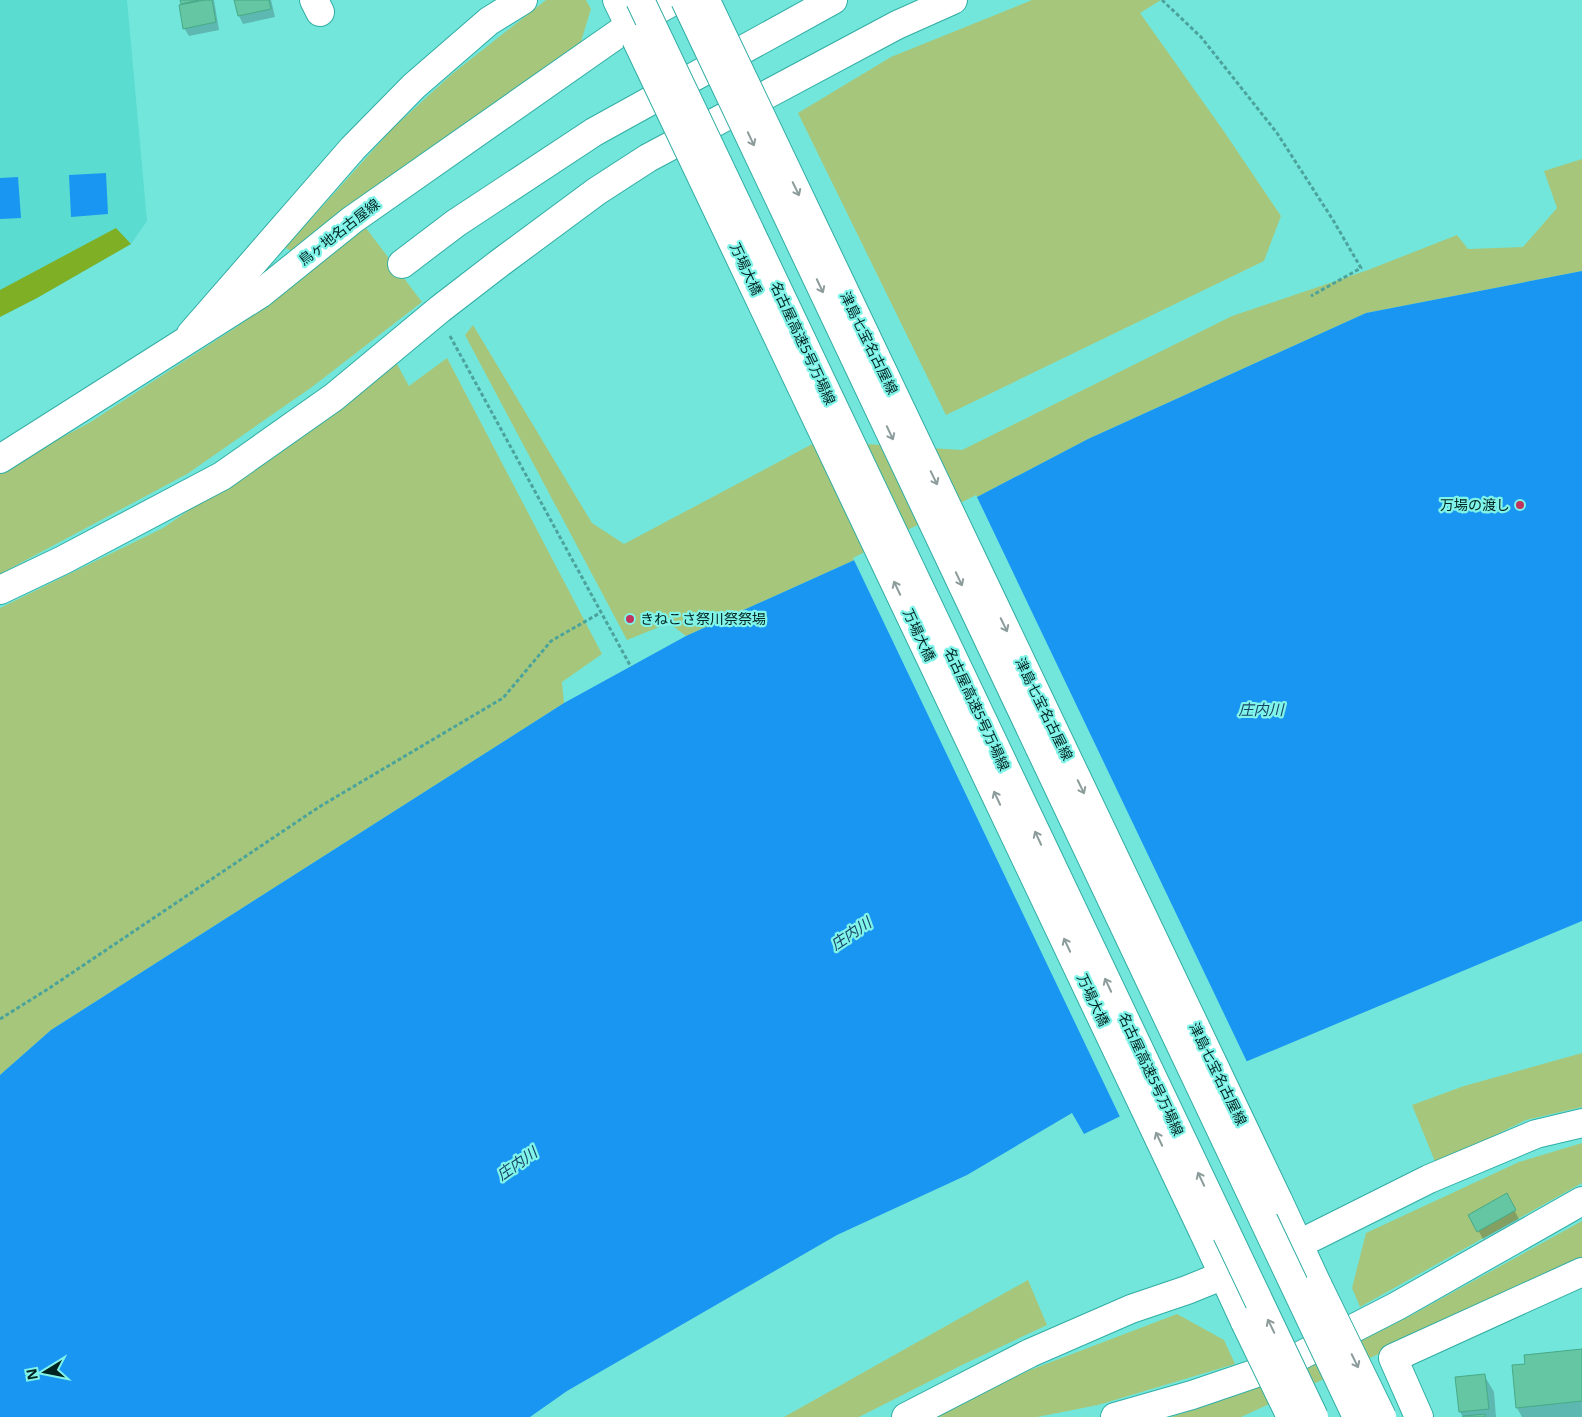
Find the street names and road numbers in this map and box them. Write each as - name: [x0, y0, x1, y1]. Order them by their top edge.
- street label: 鳥ヶ地名古屋線: [294, 194, 383, 269]
- street label: 万場大橋: [726, 239, 767, 298]
- street label: 名古屋高速5号万場線: [767, 278, 840, 408]
- street label: 津島七宝名古屋線: [836, 288, 903, 397]
- street label: 万場大橋: [899, 605, 940, 664]
- street label: 名古屋高速5号万場線: [941, 644, 1014, 774]
- street label: 津島七宝名古屋線: [1011, 654, 1078, 763]
- street label: 万場大橋: [1073, 970, 1114, 1029]
- street label: 名古屋高速5号万場線: [1115, 1009, 1188, 1139]
- street label: 津島七宝名古屋線: [1185, 1019, 1252, 1128]

